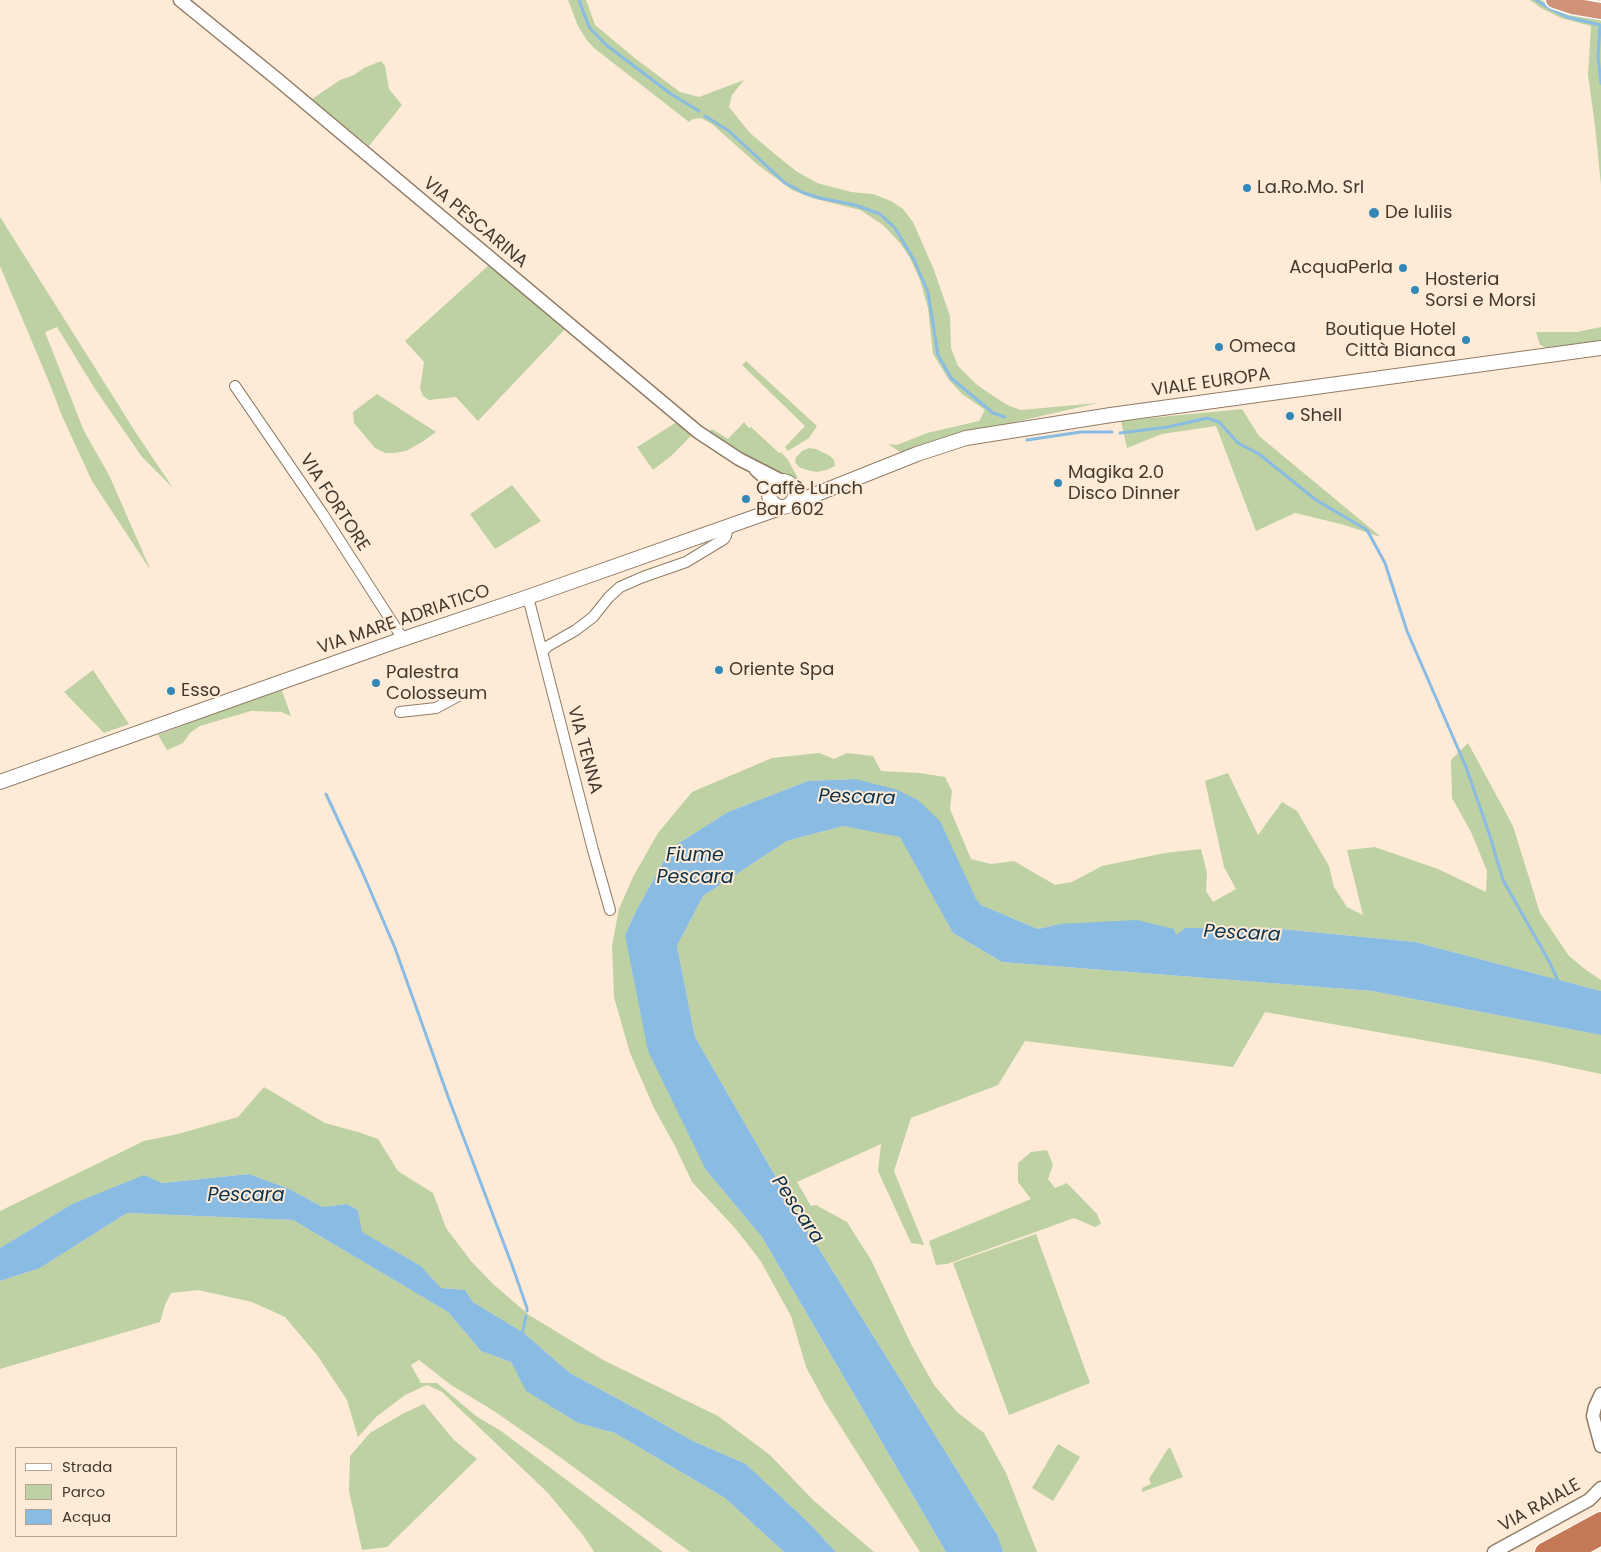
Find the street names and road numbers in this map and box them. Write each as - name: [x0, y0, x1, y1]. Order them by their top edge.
- street label: VIA PESCARINA: [418, 173, 532, 273]
- street label: VIALE EUROPA: [1150, 364, 1272, 402]
- street label: VIA FORTORE: [295, 450, 373, 556]
- street label: VIA MARE ADRIATICO: [315, 580, 493, 660]
- street label: VIA TENNA: [562, 704, 606, 796]
- street label: VIA RAIALE: [1495, 1475, 1585, 1537]

